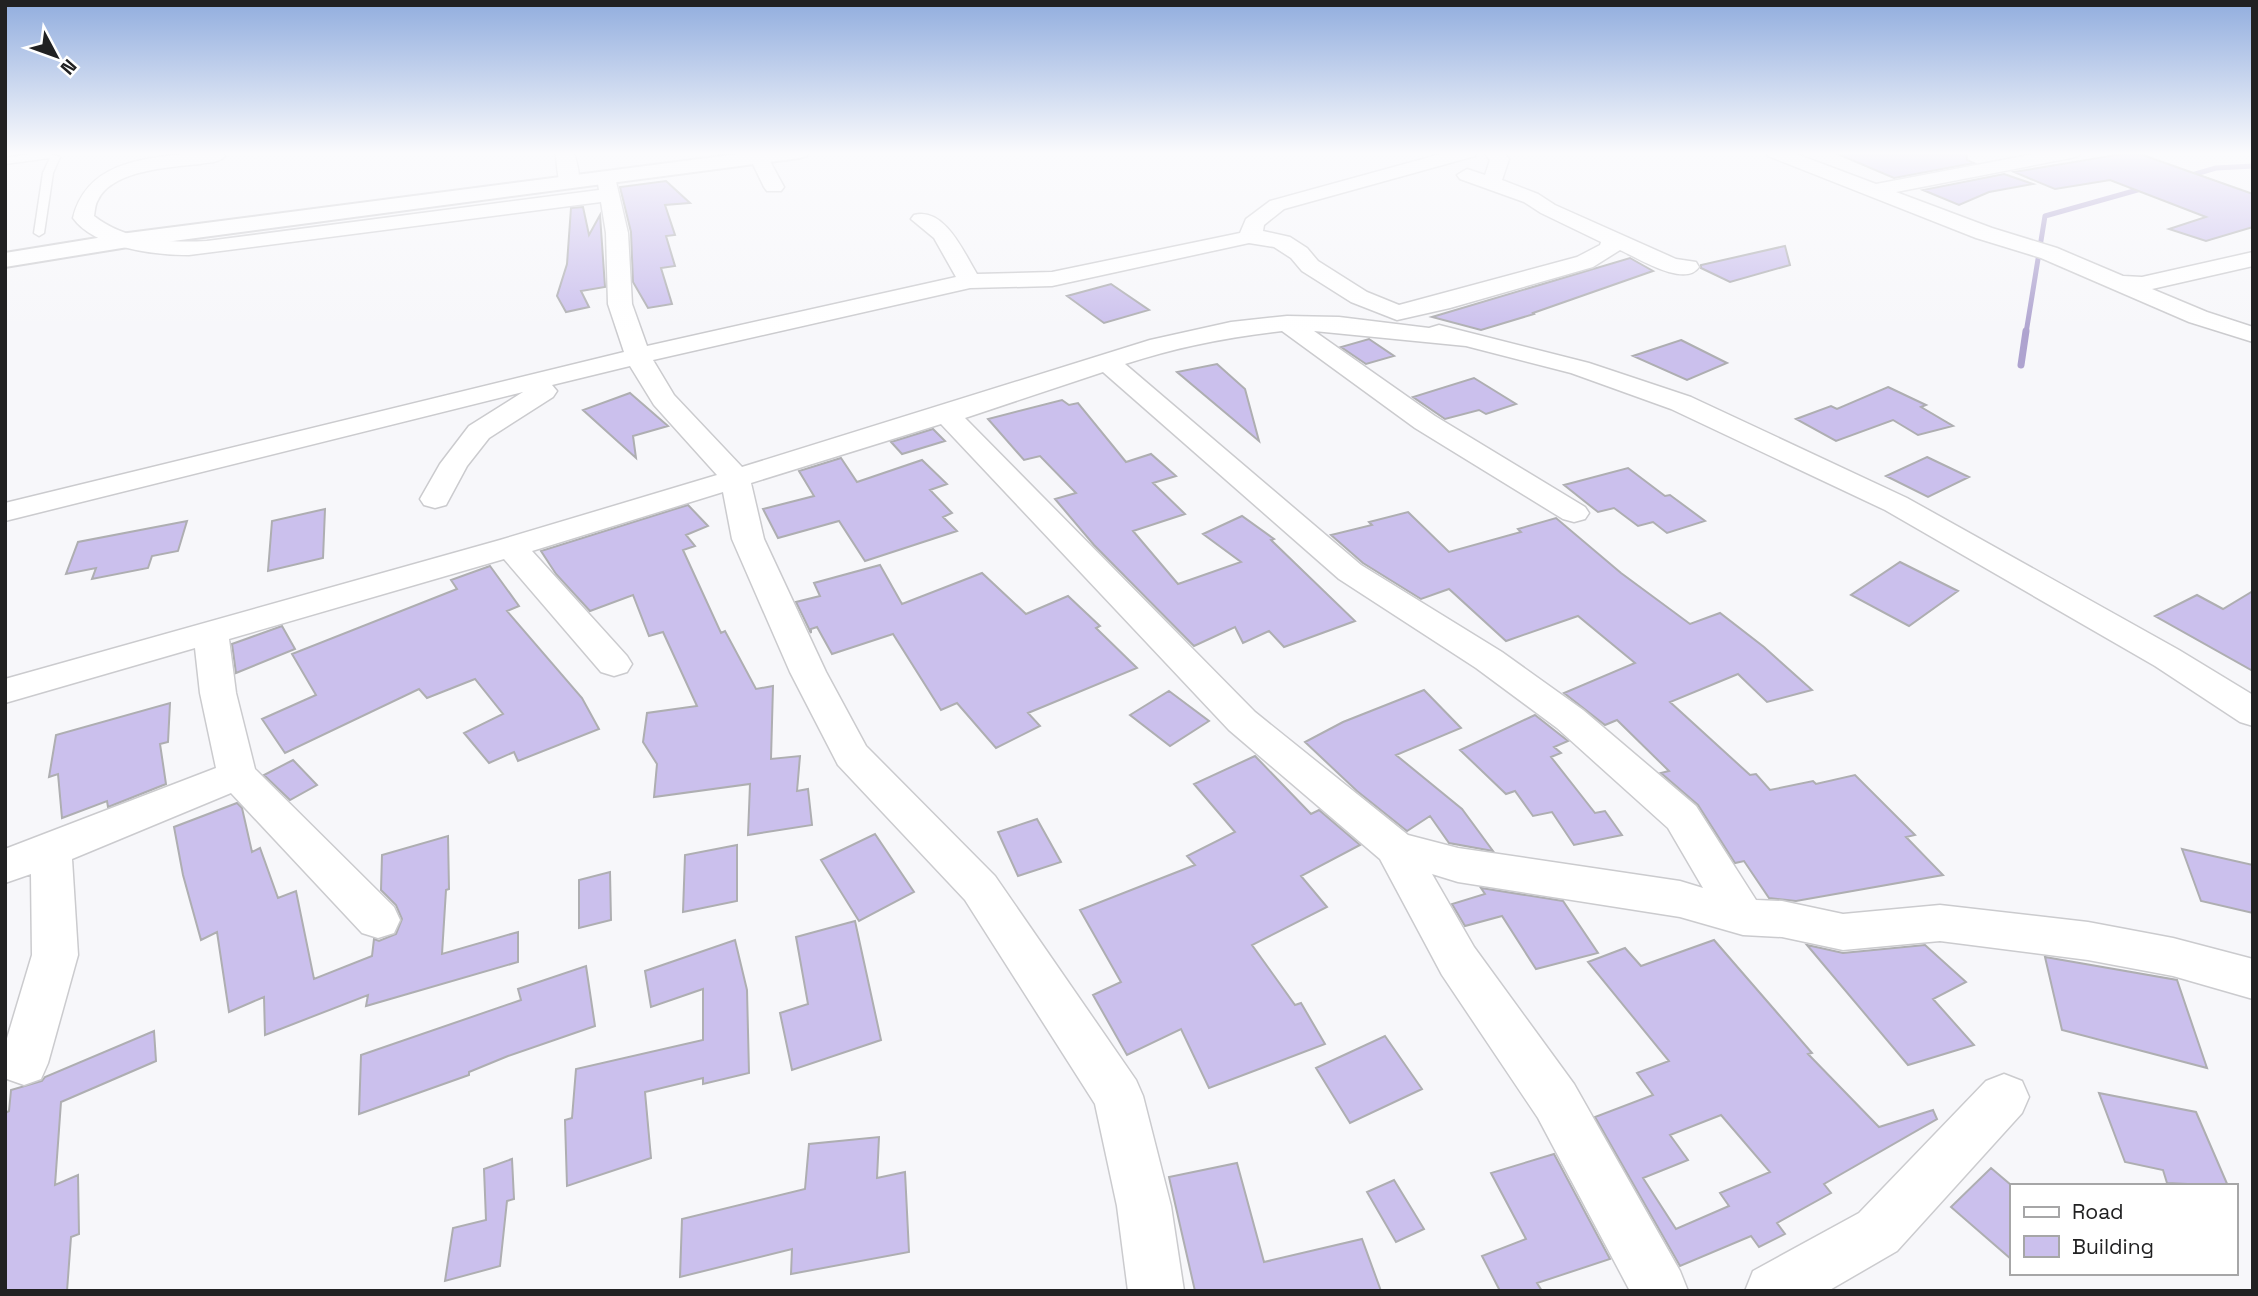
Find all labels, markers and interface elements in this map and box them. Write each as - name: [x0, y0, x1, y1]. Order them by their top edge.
- north arrow: [21, 21, 91, 91]
- text: N: [55, 54, 82, 80]
- legend: [2010, 1184, 2237, 1275]
- text: Road: [2072, 1198, 2124, 1225]
- text: Building: [2072, 1233, 2154, 1260]

